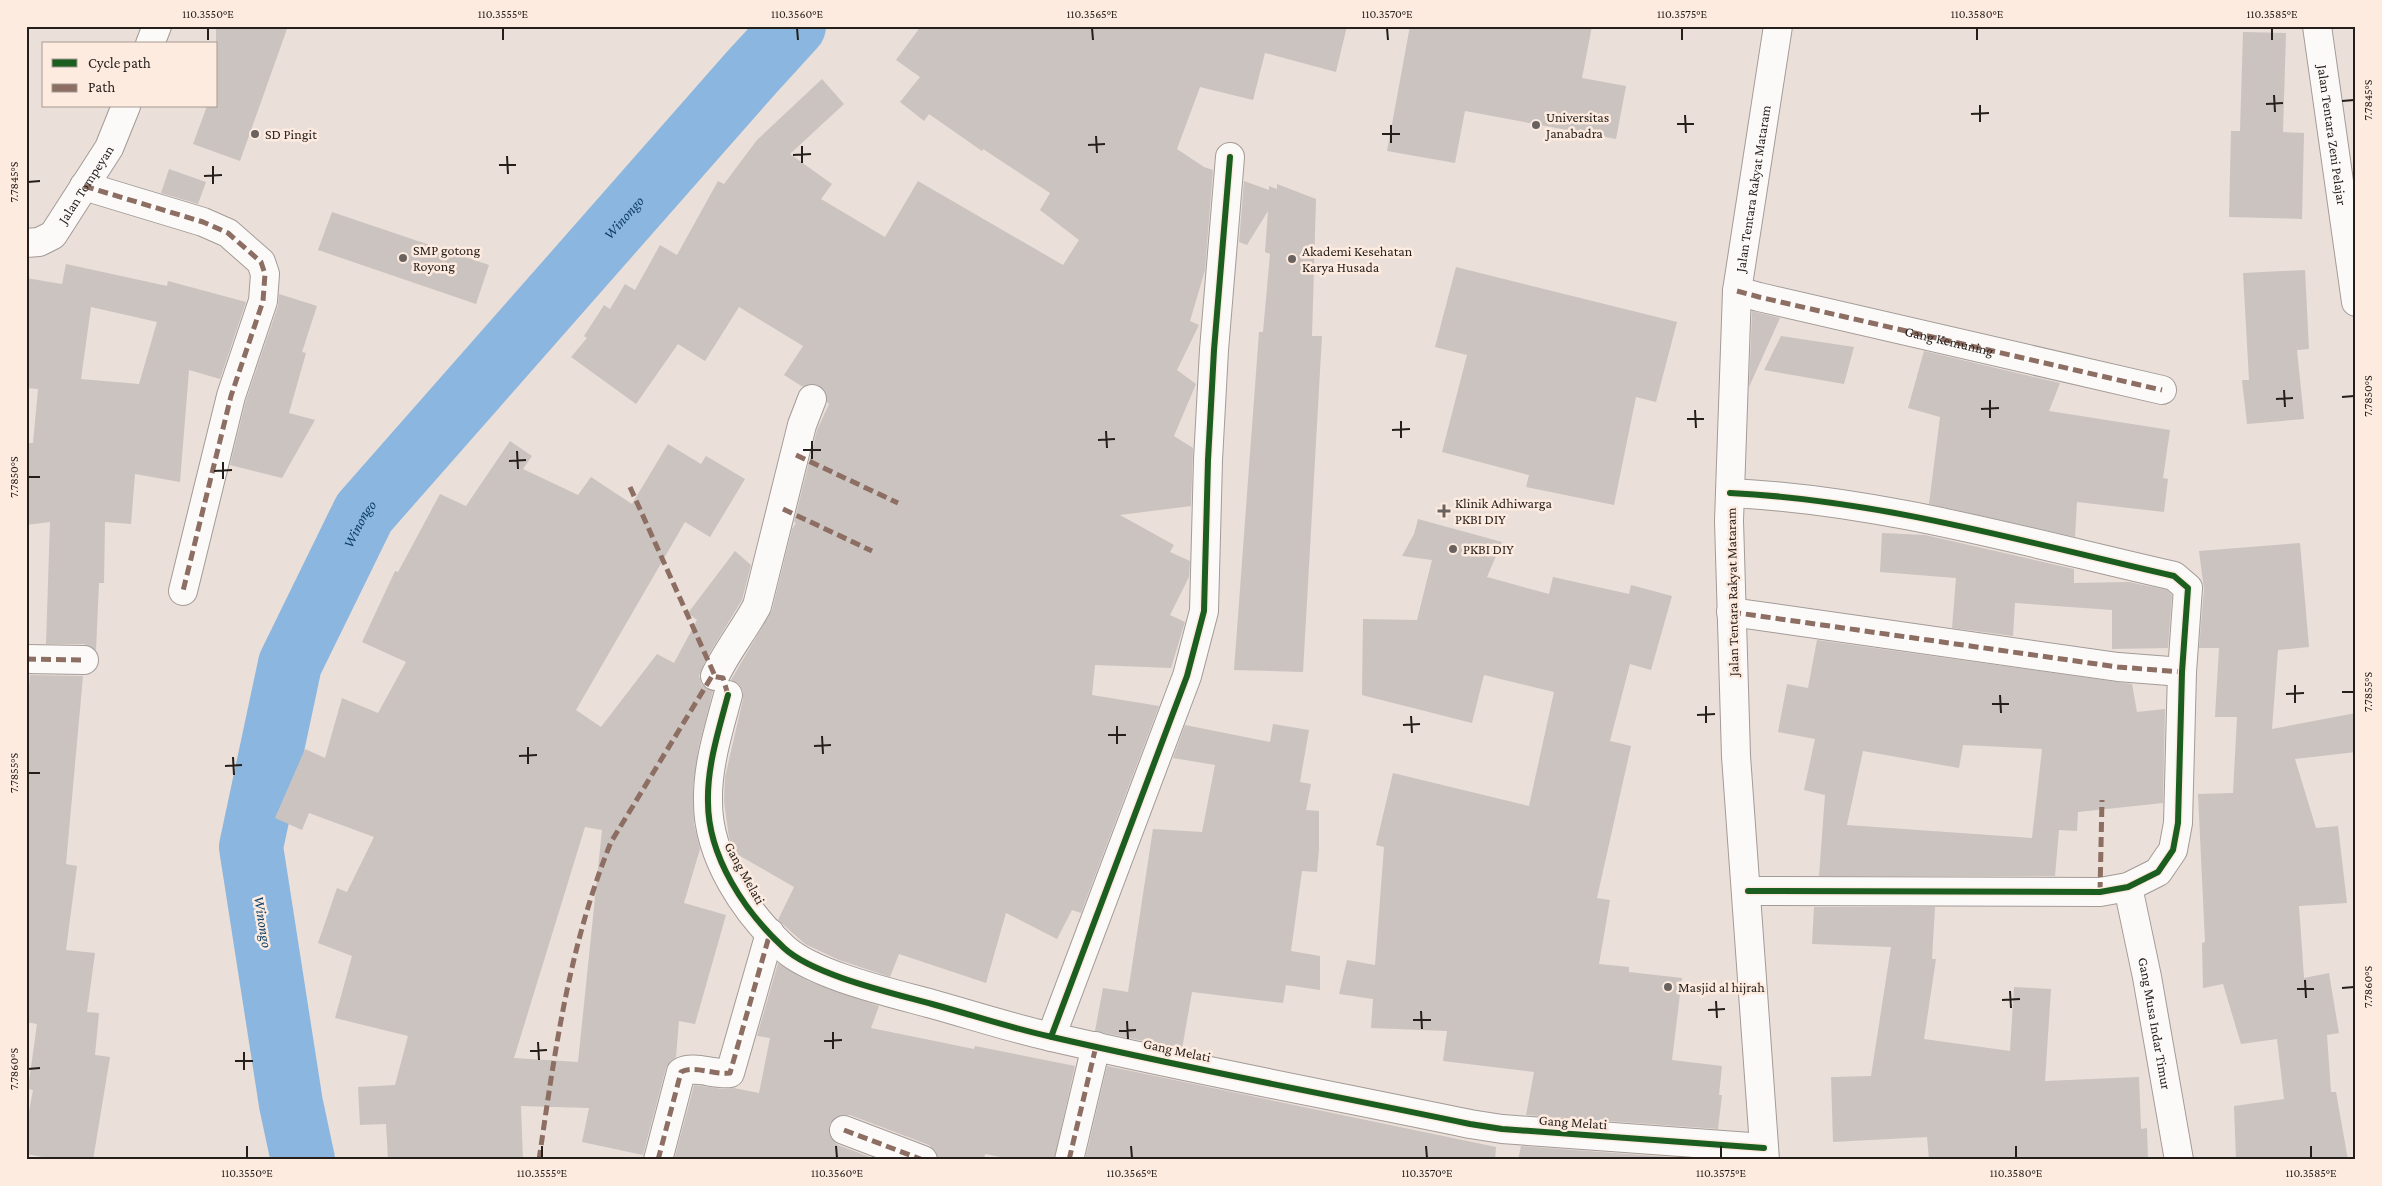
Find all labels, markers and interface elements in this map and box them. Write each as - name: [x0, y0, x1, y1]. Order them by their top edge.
- text: 110.3550°E: [182, 7, 234, 21]
- text: 110.3555°E: [478, 7, 529, 21]
- text: 110.3560°E: [771, 7, 824, 21]
- text: 110.3565°E: [1067, 7, 1118, 21]
- text: 110.3570°E: [1361, 7, 1413, 21]
- text: 110.3575°E: [1657, 7, 1707, 21]
- text: 110.3580°E: [1951, 7, 2004, 21]
- text: 110.3585°E: [2246, 7, 2298, 21]
- legend: [42, 42, 218, 108]
- text: Cycle path: [88, 55, 151, 72]
- street label: Jalan Tentara Zeni Pelajar: [2314, 62, 2350, 206]
- text: Path: [88, 79, 115, 95]
- text: 7.7845°S: [2361, 79, 2375, 120]
- street label: Jalan Tentara Rakyat Mataram: [1732, 104, 1774, 275]
- place label: Universitas Janabadra: [1544, 109, 1609, 141]
- marker: Universitas Janabadra: [1530, 119, 1542, 131]
- place label: SD Pingit: [265, 126, 317, 142]
- marker: SD Pingit: [249, 128, 261, 140]
- street label: Jalan Tompeyan: [53, 142, 117, 228]
- text: 7.7845°S: [7, 161, 21, 202]
- water label: Winongo: [601, 193, 647, 243]
- place label: SMP gotong Royong: [413, 242, 480, 274]
- place label: Akademi Kesehatan Karya Husada: [1302, 243, 1413, 275]
- marker: SMP gotong Royong: [397, 252, 409, 264]
- marker: Akademi Kesehatan Karya Husada: [1286, 253, 1298, 265]
- street label: Gang Kemuning: [1903, 323, 1995, 359]
- text: 7.7850°S: [2361, 375, 2375, 417]
- text: 7.7850°S: [7, 456, 21, 498]
- place label: Klinik Adhiwarga PKBI DIY: [1455, 495, 1552, 527]
- water label: Winongo: [340, 497, 380, 550]
- marker: Klinik Adhiwarga PKBI DIY: [1437, 504, 1451, 518]
- street label: Jalan Tentara Rakyat Mataram: [1723, 507, 1742, 679]
- place label: PKBI DIY: [1463, 541, 1514, 557]
- marker: PKBI DIY: [1447, 543, 1459, 555]
- text: 7.7855°S: [2361, 672, 2375, 712]
- text: 7.7855°S: [7, 753, 21, 793]
- street label: Gang Melati: [721, 839, 769, 907]
- water label: Winongo: [250, 895, 275, 949]
- street label: Gang Musa Indar Timur: [2135, 956, 2175, 1091]
- text: 7.7860°S: [2361, 966, 2375, 1008]
- place label: Masjid al hijrah: [1678, 979, 1765, 996]
- marker: Masjid al hijrah: [1662, 981, 1674, 993]
- street label: Gang Melati: [1142, 1035, 1212, 1065]
- text: 7.7860°S: [7, 1048, 21, 1090]
- street label: Gang Melati: [1538, 1112, 1608, 1132]
- text: 110.3550°E: [221, 1166, 273, 1180]
- text: 110.3555°E: [517, 1166, 568, 1180]
- text: 110.3560°E: [811, 1166, 864, 1180]
- text: 110.3565°E: [1107, 1166, 1158, 1180]
- text: 110.3570°E: [1401, 1166, 1453, 1180]
- text: 110.3575°E: [1696, 1166, 1746, 1180]
- text: 110.3580°E: [1990, 1166, 2043, 1180]
- text: 110.3585°E: [2285, 1166, 2337, 1180]

